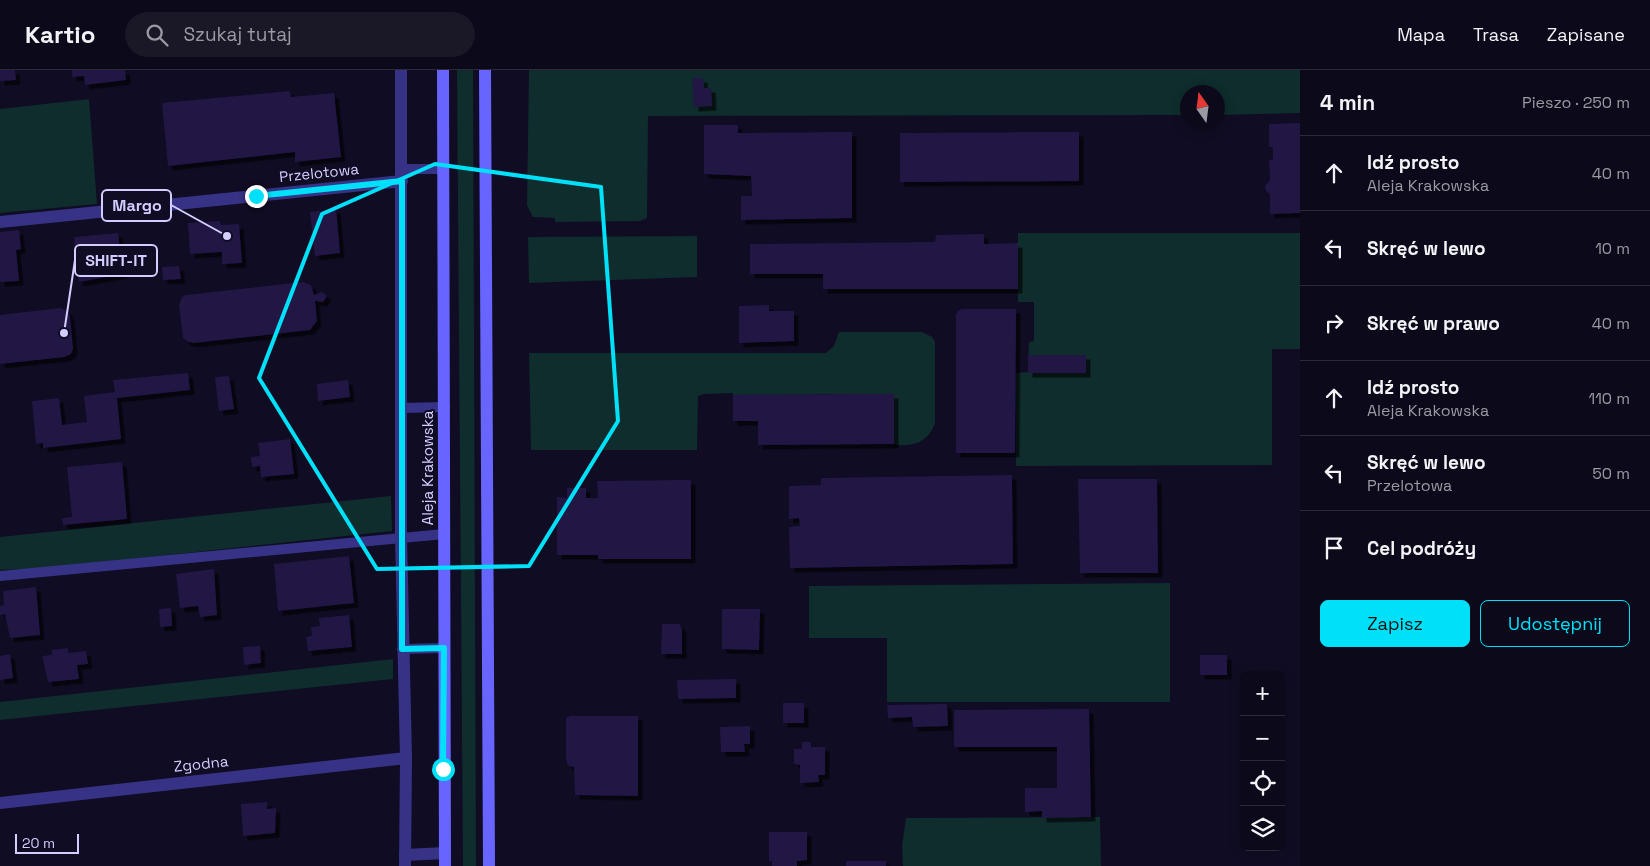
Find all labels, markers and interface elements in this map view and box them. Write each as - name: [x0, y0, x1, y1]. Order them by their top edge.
- search box: [125, 12, 475, 57]
- text: Kartio: [25, 19, 95, 50]
- icon: search: [143, 21, 171, 49]
- text: Szukaj tutaj: [183, 22, 292, 47]
- text: Mapa: [1397, 23, 1445, 46]
- text: Trasa: [1473, 23, 1519, 46]
- text: Zapisane: [1547, 23, 1625, 46]
- north arrow: [1180, 85, 1225, 130]
- text: 4 min: [1320, 89, 1375, 116]
- text: Pieszo · 250 m: [1522, 92, 1630, 113]
- text: Idź prosto: [1367, 150, 1459, 175]
- street label: Przelotowa: [278, 159, 360, 186]
- icon: ahead: [1320, 159, 1348, 187]
- text: 40 m: [1592, 163, 1630, 184]
- text: Aleja Krakowska: [1367, 175, 1489, 196]
- route end: [245, 185, 268, 208]
- callout: Margo: [102, 190, 171, 221]
- text: Margo: [112, 195, 162, 216]
- icon: left: [1320, 234, 1348, 262]
- text: Skręć w lewo: [1367, 236, 1486, 261]
- text: 10 m: [1595, 238, 1630, 259]
- callout: SHIFT-IT: [75, 245, 157, 276]
- text: SHIFT-IT: [85, 250, 147, 271]
- icon: right: [1320, 309, 1348, 337]
- text: Skręć w prawo: [1367, 311, 1500, 336]
- text: 40 m: [1592, 313, 1630, 334]
- text: Idź prosto: [1367, 375, 1459, 400]
- icon: ahead: [1320, 384, 1348, 412]
- text: 110 m: [1588, 388, 1630, 409]
- text: Aleja Krakowska: [1367, 400, 1489, 421]
- street label: Aleja Krakowska: [418, 410, 437, 525]
- text: Skręć w lewo: [1367, 450, 1486, 475]
- icon: left: [1320, 459, 1348, 487]
- text: 50 m: [1592, 463, 1630, 484]
- text: Przelotowa: [1367, 475, 1452, 496]
- icon: arrive: [1320, 534, 1348, 562]
- text: Cel podróży: [1367, 536, 1476, 561]
- button: Zapisz: [1320, 600, 1470, 647]
- button: Udostępnij: [1480, 600, 1630, 647]
- map controls: [1240, 671, 1285, 851]
- button: +: [1240, 671, 1285, 716]
- button: −: [1240, 716, 1285, 761]
- street label: Zgodna: [173, 751, 230, 776]
- route start: [432, 758, 455, 781]
- button: locate: [1240, 761, 1285, 806]
- button: layers: [1240, 806, 1285, 851]
- scale bar: [15, 831, 79, 854]
- text: 20 m: [22, 834, 55, 852]

